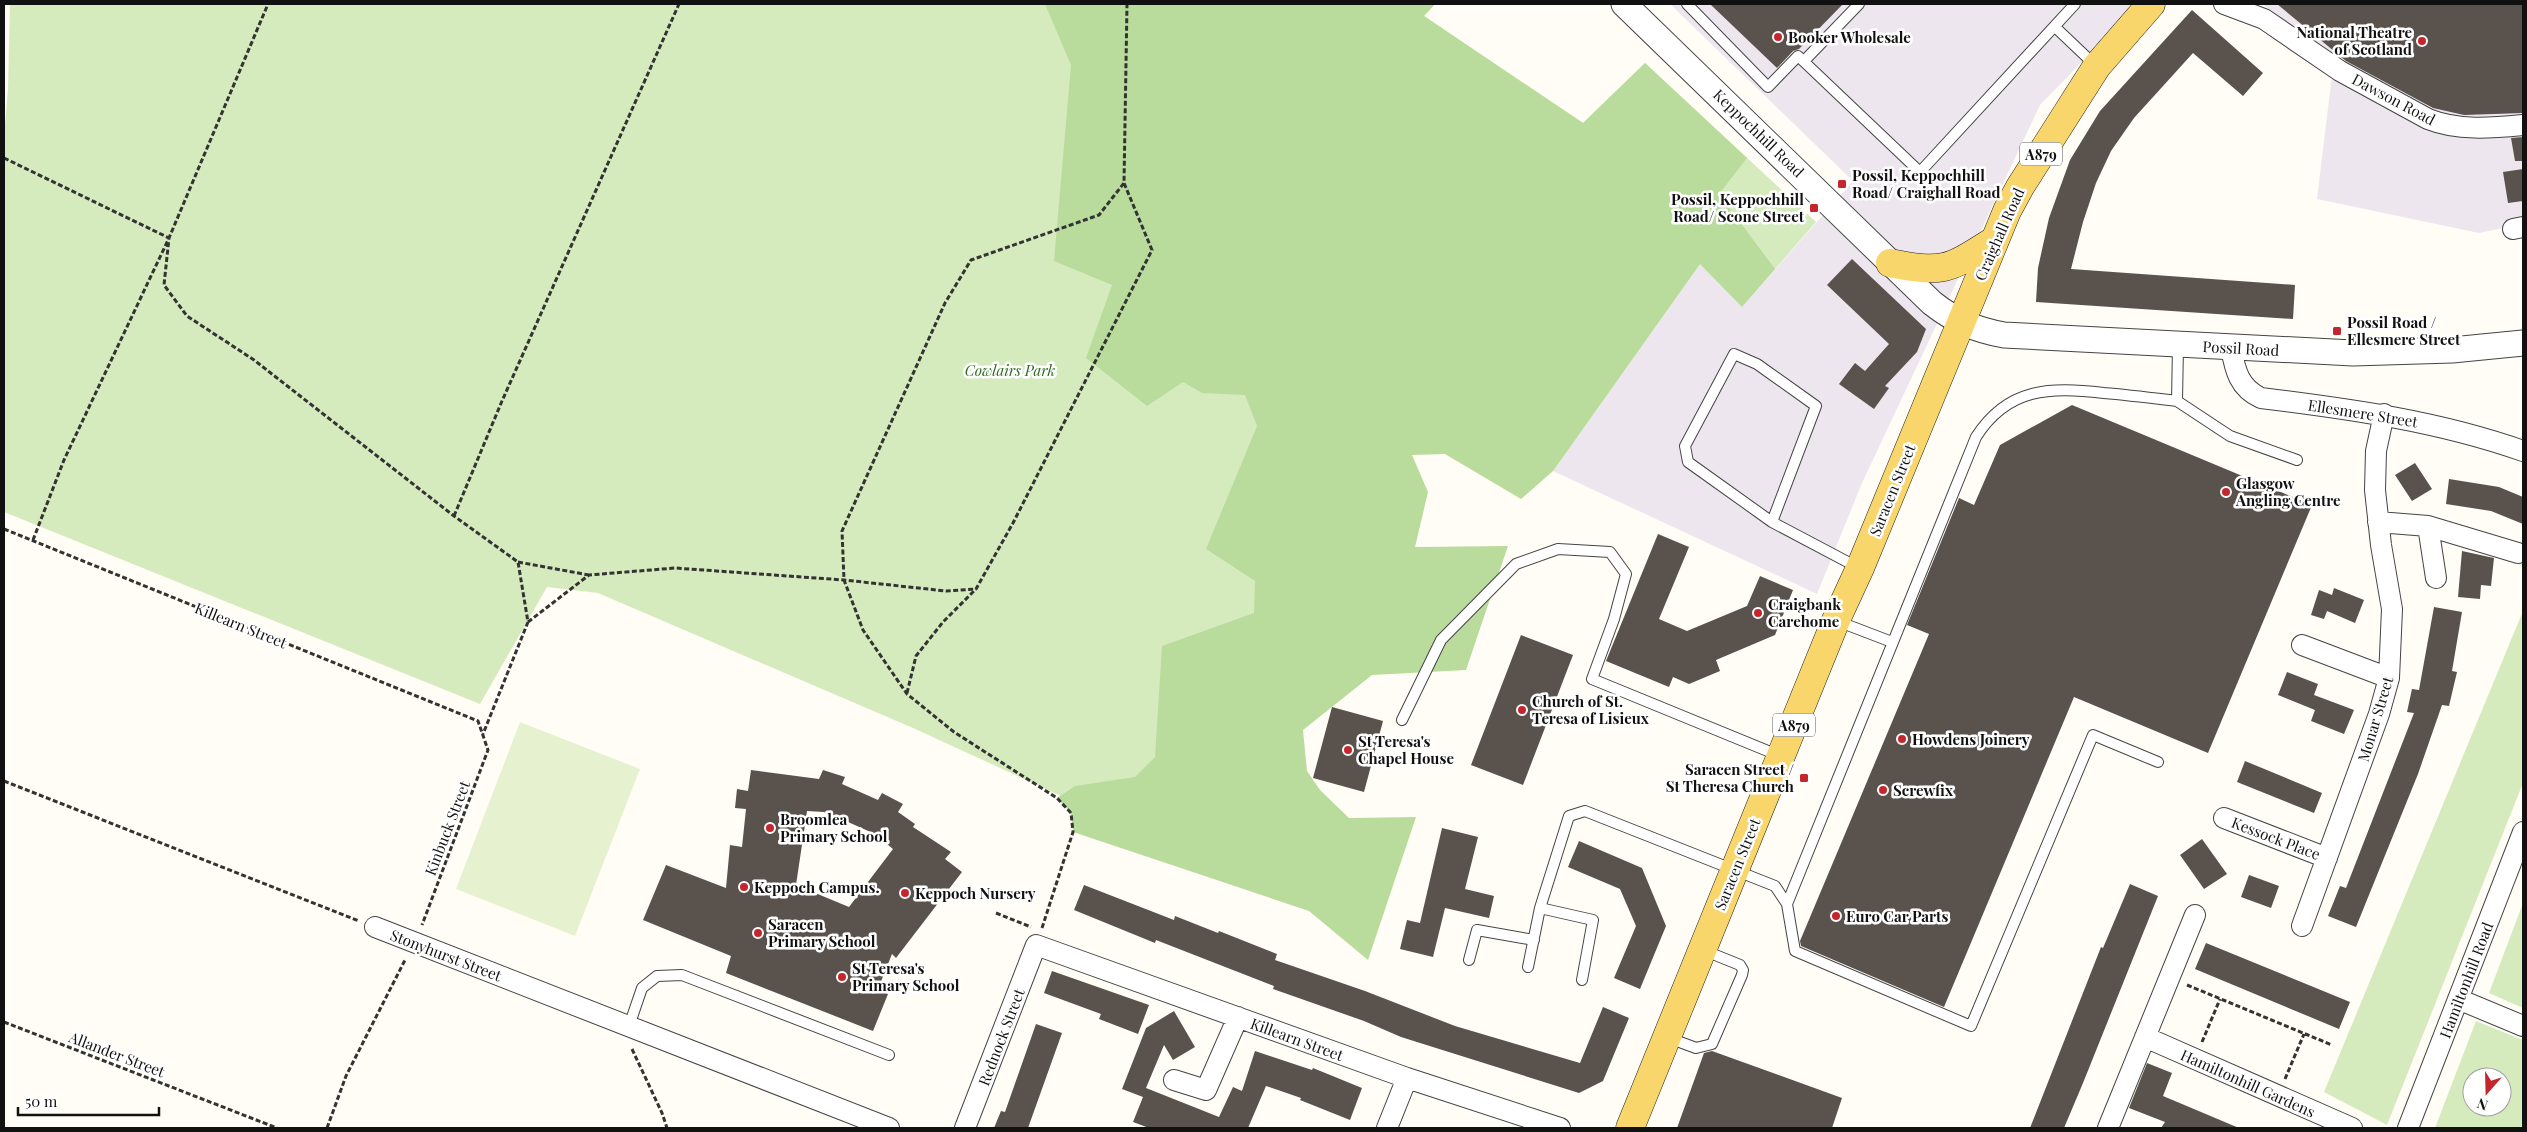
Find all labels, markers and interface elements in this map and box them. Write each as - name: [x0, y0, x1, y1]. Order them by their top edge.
- place label: National Theatre of Scotland: [2296, 22, 2412, 59]
- place label: Booker Wholesale: [1788, 27, 1911, 47]
- marker: Booker Wholesale: [1772, 31, 1784, 43]
- marker: National Theatre of Scotland: [2416, 35, 2428, 47]
- street label: Dawson Road: [2349, 69, 2439, 129]
- street label: Keppochhill Road: [1709, 85, 1809, 182]
- road number: A879: [2020, 142, 2062, 166]
- place label: Possil, Keppochhill Road/ Craighall Road: [1852, 165, 2000, 202]
- marker: Possil, Keppochhill Road/ Craighall Road: [1836, 178, 1848, 190]
- street label: Craighall Road: [1970, 184, 2028, 284]
- place label: Possil, Keppochhill Road/ Scone Street: [1671, 189, 1805, 226]
- marker: Possil, Keppochhill Road/ Scone Street: [1808, 202, 1820, 214]
- place label: Possil Road / Ellesmere Street: [2347, 312, 2461, 349]
- marker: Possil Road / Ellesmere Street: [2331, 325, 2343, 337]
- street label: Possil Road: [2202, 336, 2280, 360]
- park label: Cowlairs Park: [965, 360, 1056, 380]
- street label: Ellesmere Street: [2307, 394, 2420, 432]
- street label: Saracen Street: [1864, 440, 1920, 539]
- place label: Glasgow Angling Centre: [2235, 473, 2341, 510]
- marker: Glasgow Angling Centre: [2220, 486, 2232, 498]
- place label: Craigbank Carehome: [1768, 594, 1841, 631]
- street label: Killearn Street: [192, 597, 291, 653]
- marker: Craigbank Carehome: [1752, 607, 1764, 619]
- street label: Monar Street: [2353, 673, 2398, 764]
- place label: Church of St. Teresa of Lisieux: [1532, 691, 1650, 728]
- marker: Church of St. Teresa of Lisieux: [1516, 704, 1528, 716]
- road number: A879: [1773, 714, 1815, 736]
- place label: Howdens Joinery: [1912, 729, 2030, 749]
- place label: St Teresa's Chapel House: [1358, 731, 1454, 768]
- marker: Howdens Joinery: [1896, 733, 1908, 745]
- marker: St Teresa's Chapel House: [1342, 744, 1354, 756]
- place label: Saracen Street / St Theresa Church: [1666, 759, 1794, 796]
- marker: Saracen Street / St Theresa Church: [1798, 772, 1810, 784]
- street label: Kinbuck Street: [420, 777, 474, 878]
- place label: Screwfix: [1893, 780, 1954, 800]
- marker: Screwfix: [1877, 784, 1889, 796]
- place label: Broomlea Primary School: [780, 809, 888, 846]
- street label: Kessock Place: [2229, 812, 2323, 864]
- street label: Saracen Street: [1709, 814, 1765, 913]
- marker: Broomlea Primary School: [764, 822, 776, 834]
- place label: Keppoch Campus.: [754, 877, 880, 897]
- marker: Keppoch Campus.: [738, 881, 750, 893]
- place label: Keppoch Nursery: [915, 883, 1036, 903]
- marker: Keppoch Nursery: [899, 887, 911, 899]
- place label: Euro Car Parts: [1846, 906, 1948, 926]
- marker: Euro Car Parts: [1830, 910, 1842, 922]
- place label: Saracen Primary School: [768, 914, 876, 951]
- street label: Hamiltonhill Road: [2435, 919, 2497, 1041]
- street label: Stonyhurst Street: [388, 925, 505, 986]
- marker: Saracen Primary School: [752, 927, 764, 939]
- place label: St Teresa's Primary School: [852, 958, 960, 995]
- marker: St Teresa's Primary School: [836, 971, 848, 983]
- street label: Rednock Street: [973, 985, 1029, 1088]
- street label: Killearn Street: [1248, 1013, 1347, 1065]
- street label: Allander Street: [65, 1026, 168, 1082]
- street label: Hamiltonhill Gardens: [2178, 1044, 2318, 1122]
- north arrow: [2462, 1067, 2512, 1117]
- scale bar: [18, 1084, 159, 1116]
- text: 50 m: [25, 1091, 58, 1111]
- text: N: [2474, 1094, 2490, 1115]

